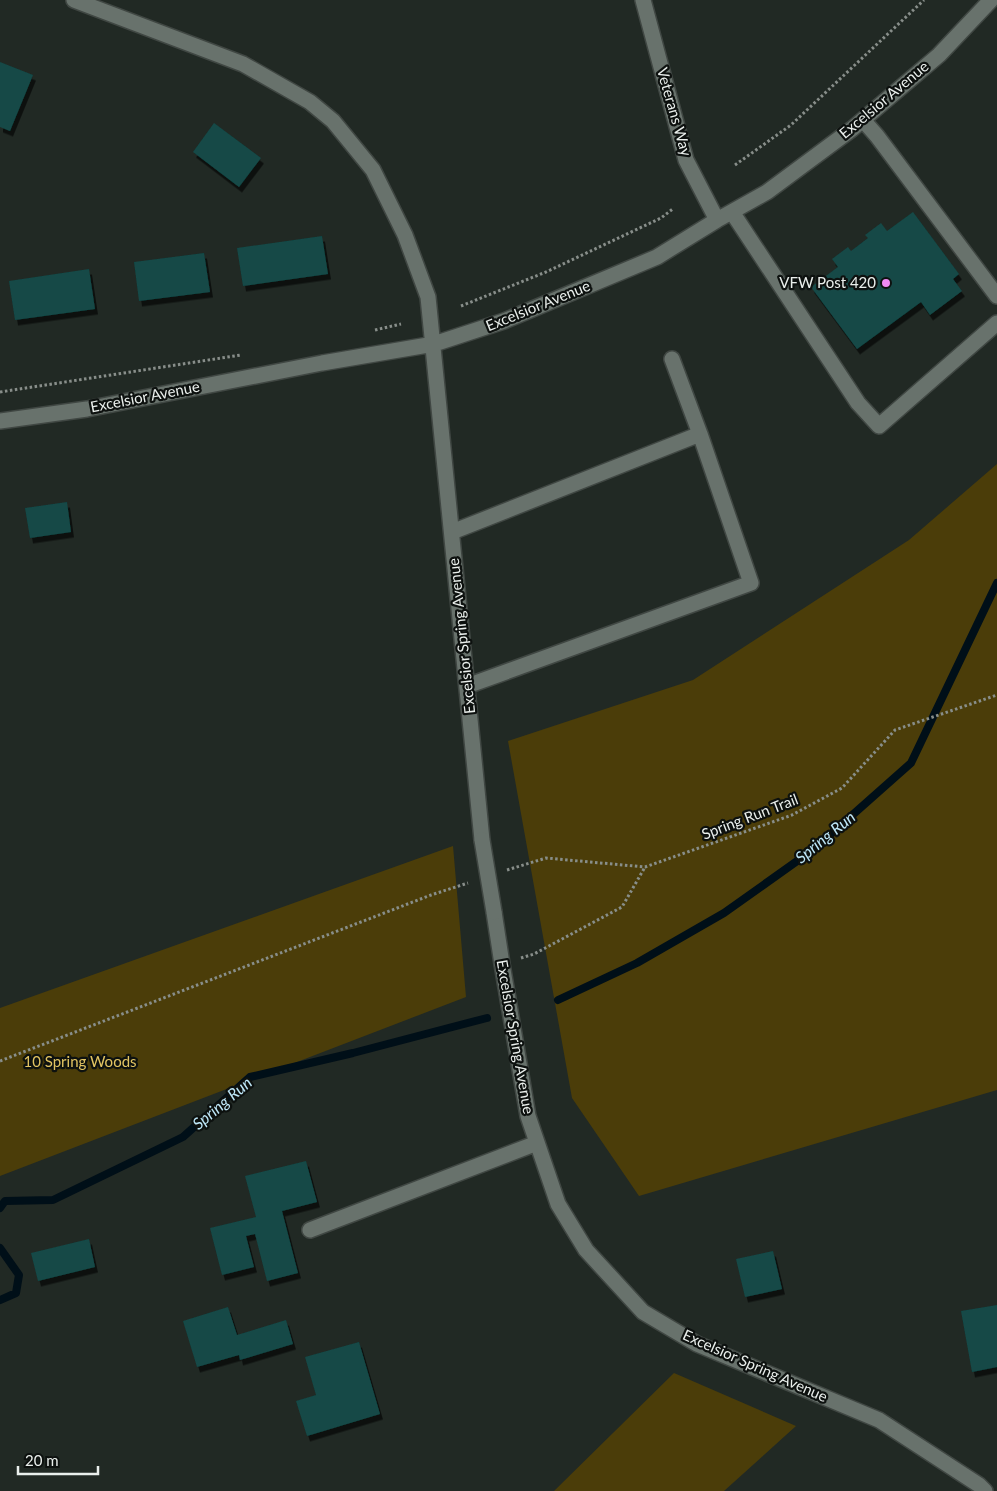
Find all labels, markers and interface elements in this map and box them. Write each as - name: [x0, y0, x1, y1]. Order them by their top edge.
- street label: Excelsior Avenue: [835, 57, 932, 142]
- street label: Veterans Way: [654, 65, 696, 158]
- place label: VFW Post 420: [779, 273, 876, 291]
- street label: Excelsior Avenue: [483, 276, 593, 334]
- marker: VFW Post 420: [880, 277, 892, 289]
- street label: Excelsior Avenue: [89, 377, 201, 415]
- street label: Excelsior Spring Avenue: [444, 557, 478, 715]
- street label: Spring Run Trail: [699, 789, 800, 843]
- water label: Spring Run: [791, 807, 858, 867]
- street label: Excelsior Spring Avenue: [494, 958, 538, 1116]
- park label: 10 Spring Woods: [23, 1052, 137, 1070]
- water label: Spring Run: [188, 1072, 255, 1133]
- street label: Excelsior Spring Avenue: [680, 1325, 831, 1405]
- scale bar: [18, 1444, 98, 1476]
- text: 20 m: [25, 1451, 59, 1469]

